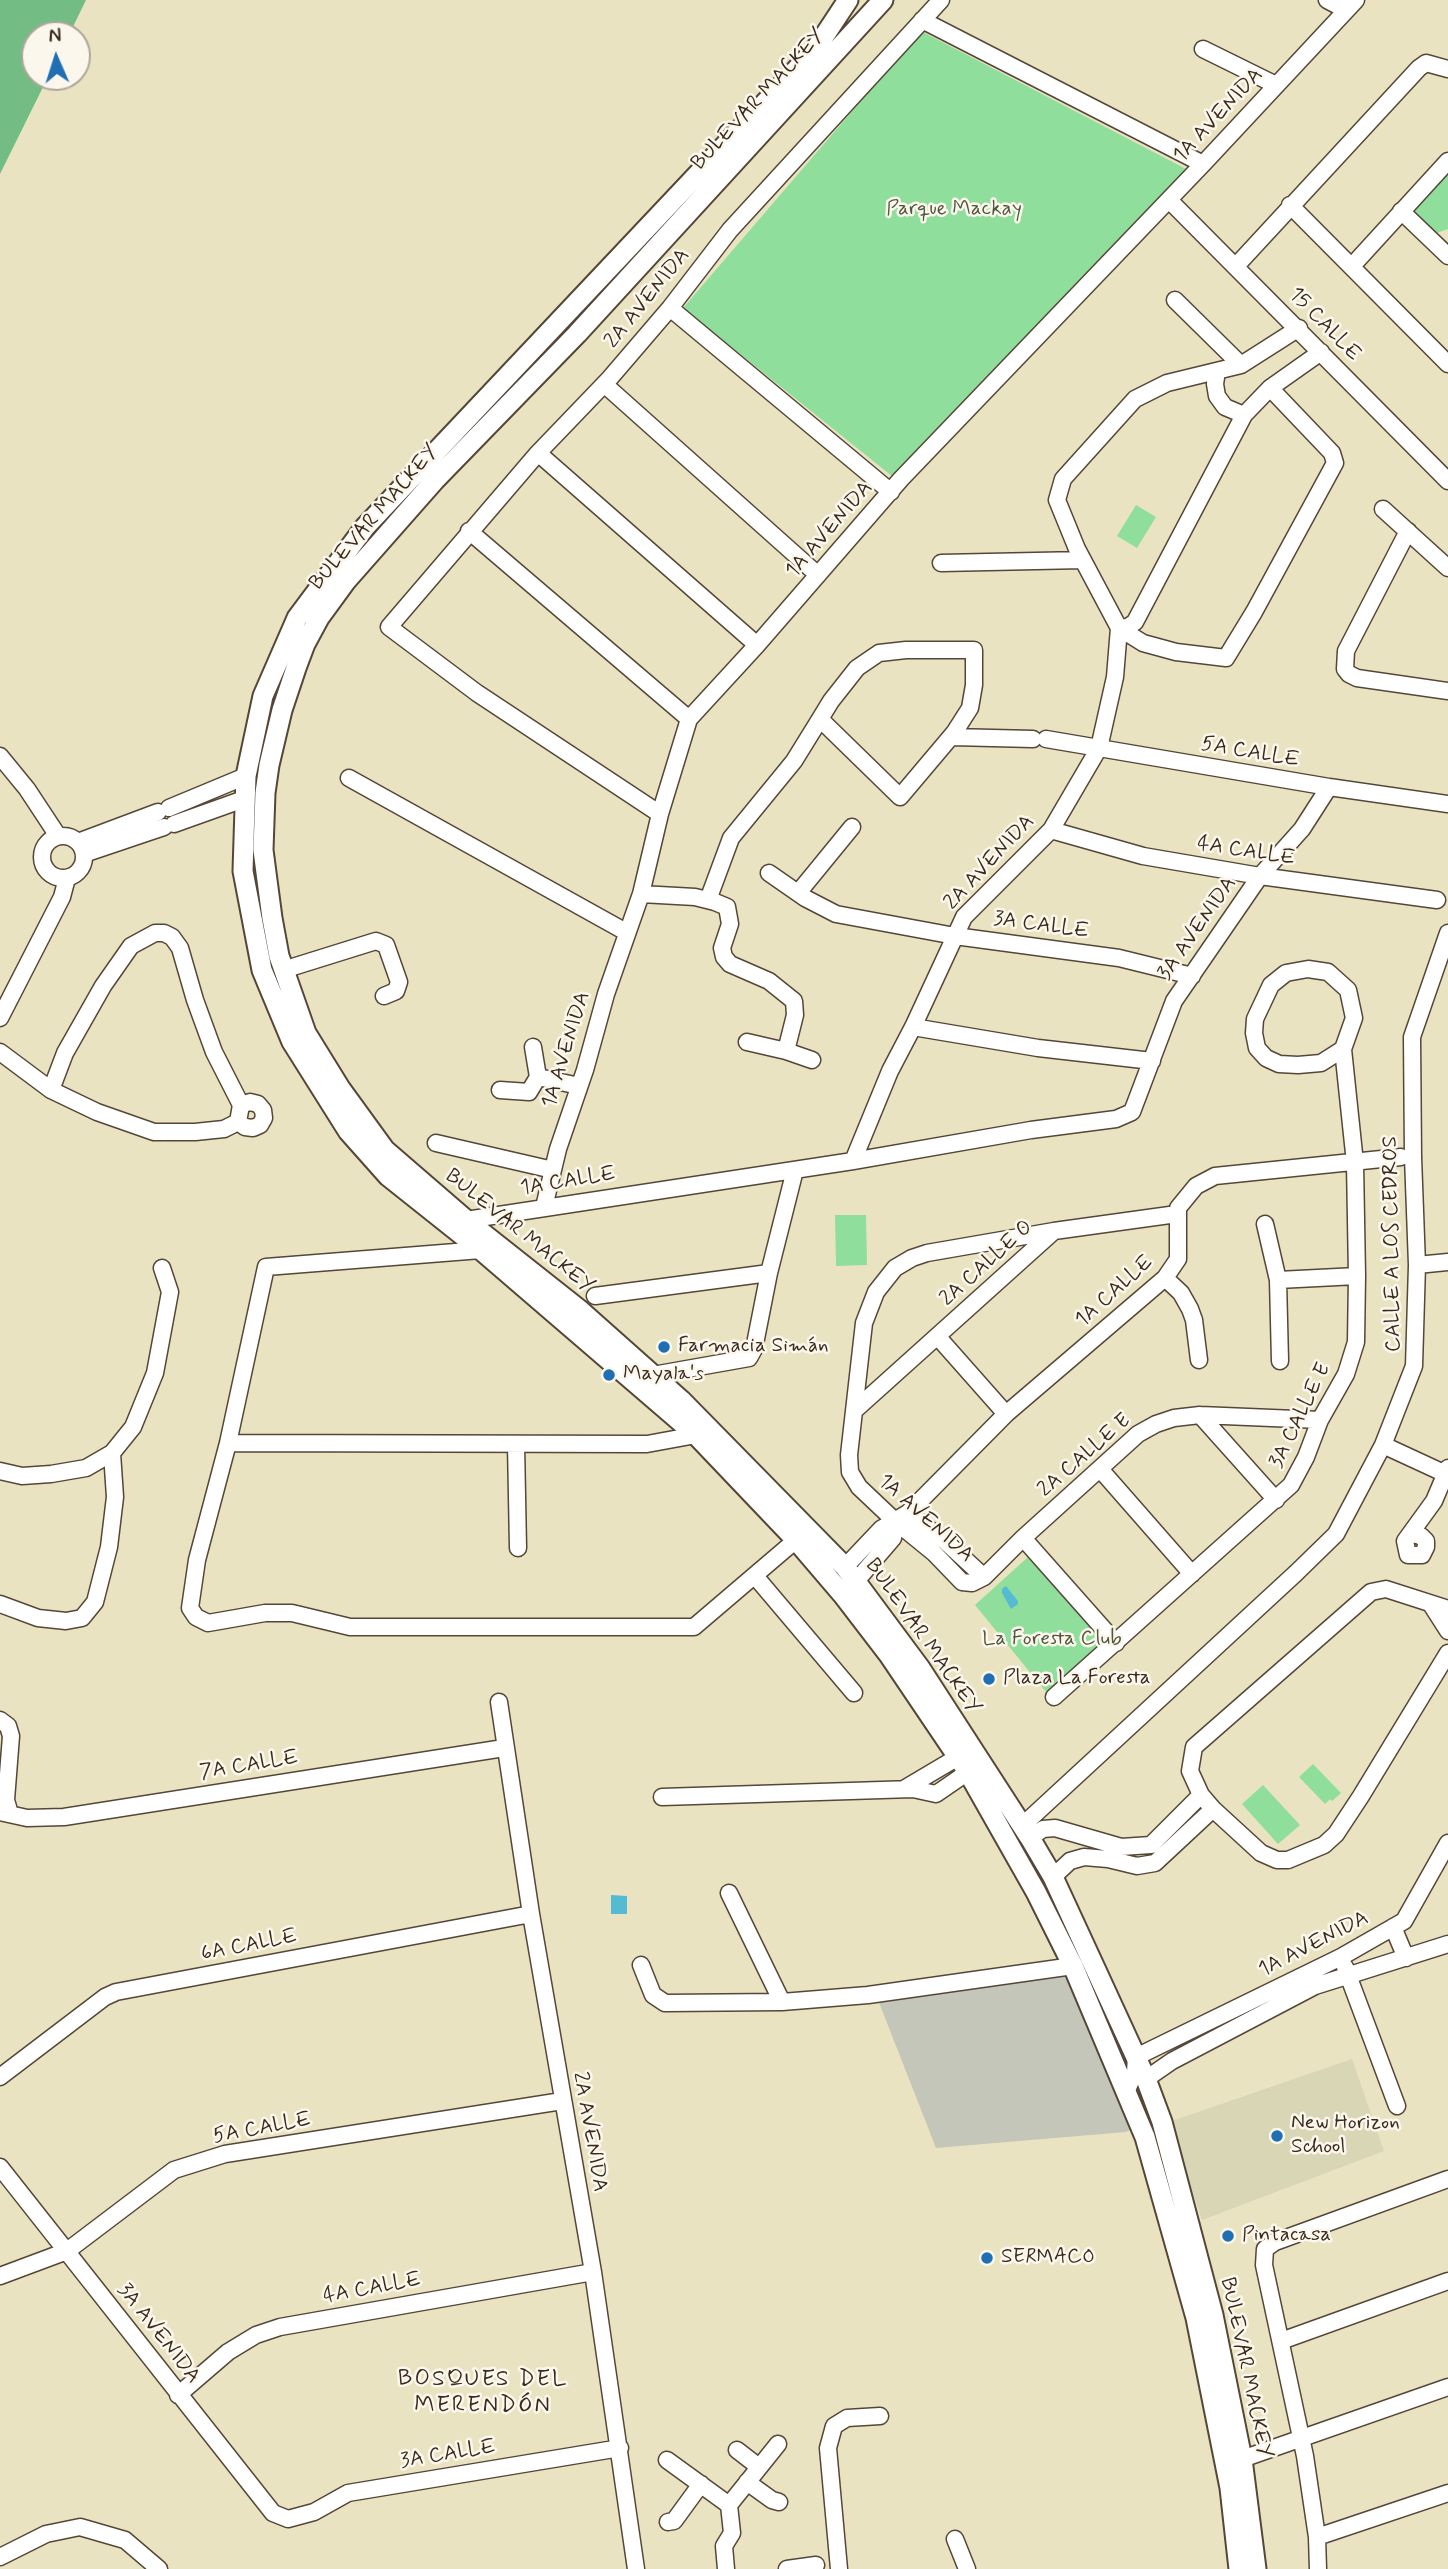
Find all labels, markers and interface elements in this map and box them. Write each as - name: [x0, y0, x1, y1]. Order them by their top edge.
- north arrow: [21, 21, 91, 91]
- text: N: [48, 24, 62, 49]
- street label: BULEVAR MACKEY: [687, 24, 831, 176]
- street label: 1A AVENIDA: [1169, 63, 1269, 169]
- park label: Parque Mackay: [886, 197, 1022, 223]
- street label: 2A AVENIDA: [600, 244, 696, 354]
- street label: 15 CALLE: [1283, 283, 1365, 367]
- street label: BULEVAR MACKEY: [305, 440, 445, 596]
- street label: 1A AVENIDA: [781, 476, 879, 584]
- street label: 5A CALLE: [1199, 732, 1301, 774]
- street label: 2A AVENIDA: [939, 810, 1041, 916]
- street label: 4A CALLE: [1195, 832, 1297, 872]
- street label: 3A AVENIDA: [1153, 872, 1243, 986]
- street label: 3A CALLE: [992, 907, 1090, 945]
- street label: 1A AVENIDA: [537, 989, 597, 1111]
- street label: CALLE A LOS CEDROS: [1379, 1136, 1407, 1352]
- street label: 1A CALLE: [519, 1162, 617, 1202]
- street label: BULEVAR MACKEY: [439, 1164, 599, 1300]
- street label: 2A CALLE O: [935, 1216, 1039, 1312]
- street label: 1A CALLE: [1071, 1251, 1159, 1333]
- place label: Farmacia Simán: [678, 1334, 828, 1360]
- marker: Farmacia Simán: [656, 1339, 672, 1355]
- street label: 3A CALLE E: [1265, 1359, 1337, 1473]
- place label: Mayala's: [623, 1362, 704, 1388]
- marker: Mayala's: [601, 1367, 617, 1383]
- street label: 2A CALLE E: [1033, 1409, 1137, 1503]
- street label: 1A AVENIDA: [872, 1469, 978, 1569]
- street label: BULEVAR MACKEY: [859, 1554, 985, 1720]
- park label: La Foresta Club: [982, 1627, 1122, 1653]
- place label: Plaza La Foresta: [1003, 1666, 1151, 1692]
- marker: Plaza La Foresta: [981, 1671, 997, 1687]
- street label: 7A CALLE: [198, 1746, 300, 1786]
- street label: 1A AVENIDA: [1255, 1906, 1373, 1984]
- street label: 6A CALLE: [199, 1924, 299, 1968]
- street label: 2A AVENIDA: [566, 2070, 612, 2194]
- street label: 5A CALLE: [211, 2108, 313, 2150]
- place label: New Horizon School: [1291, 2111, 1400, 2161]
- marker: New Horizon School: [1269, 2128, 1285, 2144]
- place label: Pintacasa: [1242, 2223, 1331, 2249]
- marker: Pintacasa: [1220, 2228, 1236, 2244]
- place label: SERMACO: [1001, 2245, 1095, 2271]
- marker: SERMACO: [979, 2250, 995, 2266]
- street label: 4A CALLE: [321, 2268, 423, 2310]
- street label: BULEVAR MACKEY: [1214, 2275, 1276, 2461]
- street label: 3A AVENIDA: [111, 2279, 205, 2389]
- district label: BOSQUES DEL MERENDÓN: [400, 2366, 566, 2420]
- street label: 3A CALLE: [399, 2435, 497, 2475]

